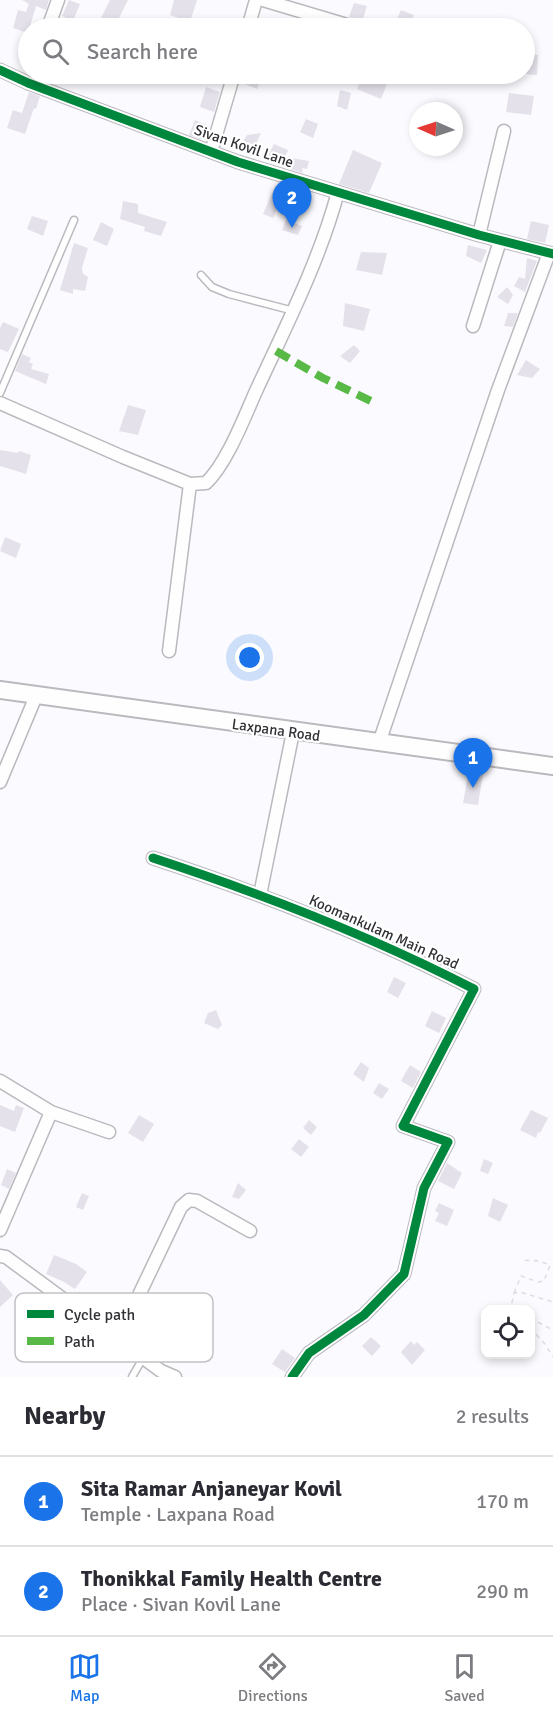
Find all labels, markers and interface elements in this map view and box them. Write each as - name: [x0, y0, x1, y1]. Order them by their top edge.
- search box: [18, 18, 535, 84]
- icon: search: [39, 35, 72, 68]
- text: Search here: [87, 38, 198, 65]
- north arrow: [409, 102, 463, 156]
- street label: Sivan Kovil Lane: [192, 121, 296, 171]
- pin: 2: [272, 178, 312, 228]
- your location: [235, 643, 264, 672]
- street label: Laxpana Road: [231, 715, 321, 745]
- pin: 1: [454, 738, 492, 788]
- street label: Koomankulam Main Road: [306, 891, 462, 973]
- legend: [15, 1293, 213, 1362]
- text: Cycle path: [64, 1305, 135, 1325]
- map controls: [481, 1305, 535, 1359]
- button: locate: [481, 1305, 535, 1359]
- text: Path: [64, 1332, 95, 1352]
- text: Nearby: [24, 1400, 105, 1432]
- text: 2 results: [456, 1404, 529, 1429]
- text: Sita Ramar Anjaneyar Kovil: [81, 1475, 342, 1502]
- text: 1: [38, 1489, 49, 1514]
- text: 170 m: [476, 1489, 529, 1514]
- text: Temple · Laxpana Road: [81, 1502, 275, 1527]
- text: Thonikkal Family Health Centre: [81, 1565, 382, 1592]
- text: 2: [38, 1579, 49, 1604]
- text: 290 m: [476, 1579, 529, 1604]
- text: Place · Sivan Kovil Lane: [81, 1592, 281, 1617]
- tab: Map: [68, 1650, 101, 1706]
- tab: Directions: [238, 1650, 308, 1706]
- tab: Saved: [444, 1650, 485, 1706]

